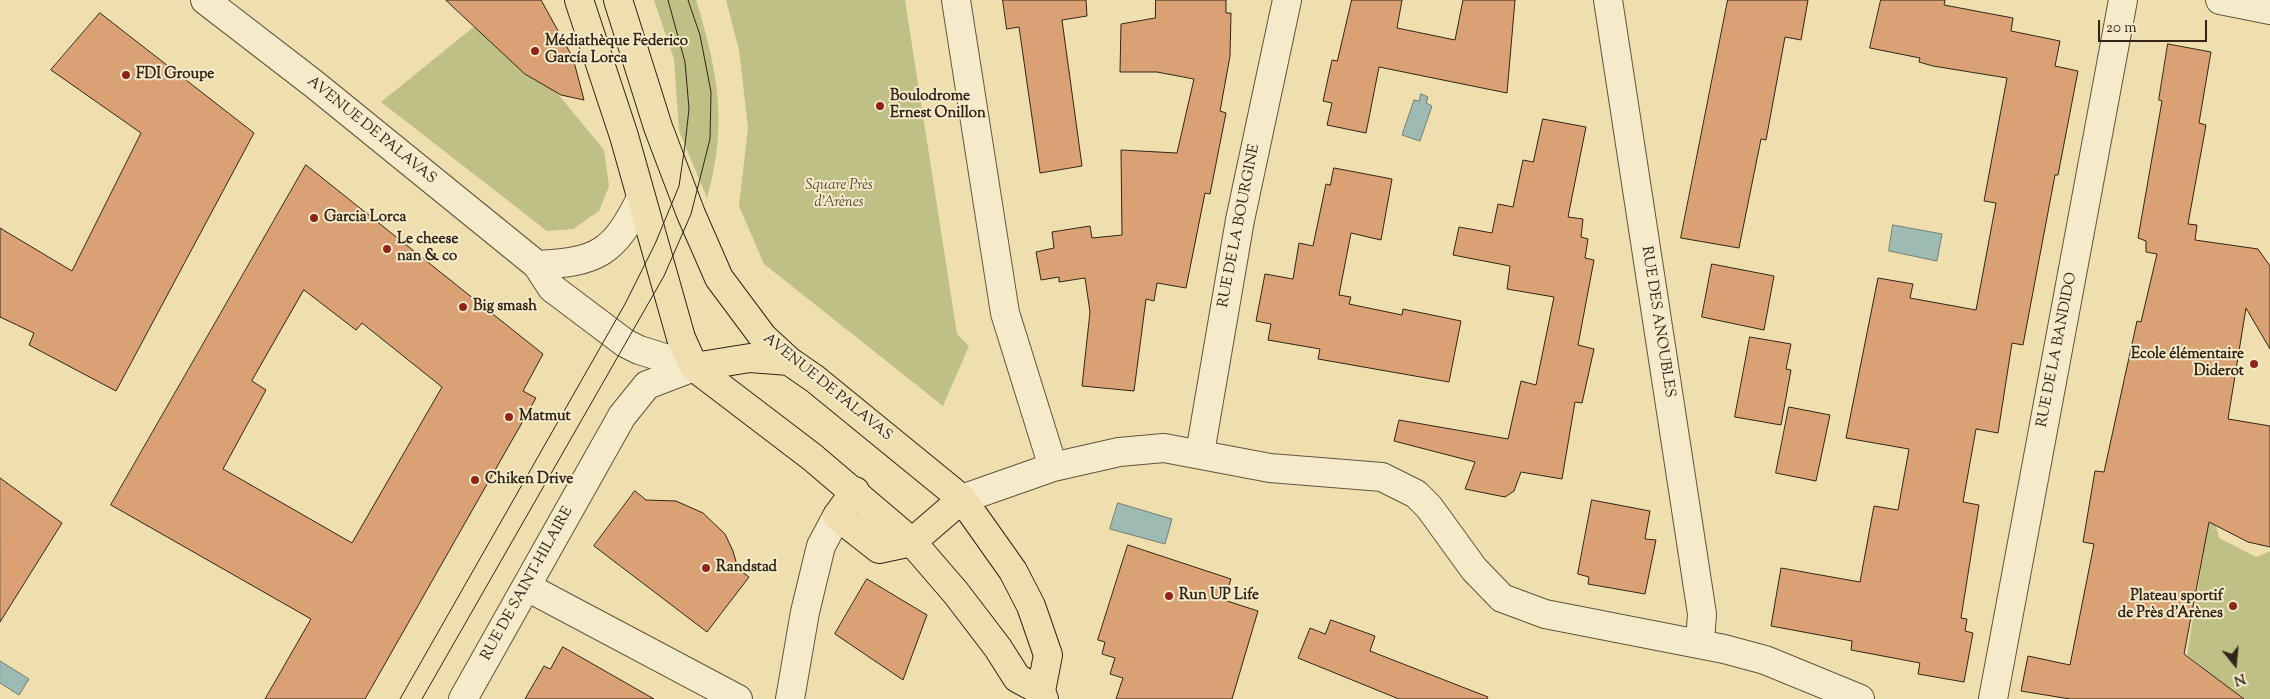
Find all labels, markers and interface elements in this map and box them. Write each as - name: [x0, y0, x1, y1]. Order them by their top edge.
- scale bar: [2100, 10, 2209, 42]
- text: 20 m: [2106, 18, 2137, 39]
- place label: Médiathèque Federico García Lorca: [545, 33, 688, 68]
- marker: Médiathèque Federico García Lorca: [529, 45, 541, 57]
- place label: FDI Groupe: [136, 66, 214, 84]
- marker: FDI Groupe: [120, 69, 132, 81]
- street label: AVENUE DE PALAVAS: [303, 73, 439, 189]
- place label: Boulodrome Ernest Onillon: [890, 88, 986, 123]
- marker: Boulodrome Ernest Onillon: [874, 100, 886, 112]
- street label: RUE DE LA BOURGINE: [1215, 143, 1265, 309]
- park label: Square Près d'Arènes: [805, 177, 873, 212]
- place label: Garcia Lorca: [324, 209, 406, 227]
- marker: Garcia Lorca: [308, 212, 320, 224]
- place label: Le cheese nan & co: [397, 231, 458, 266]
- marker: Le cheese nan & co: [381, 243, 393, 255]
- street label: RUE DES ANOUBLES: [1636, 245, 1678, 399]
- street label: RUE DE LA BANDIDO: [2034, 271, 2082, 429]
- place label: Big smash: [473, 298, 537, 316]
- marker: Big smash: [457, 301, 469, 313]
- street label: AVENUE DE PALAVAS: [759, 330, 895, 446]
- place label: Ecole élémentaire Diderot: [2131, 346, 2244, 381]
- marker: Ecole élémentaire Diderot: [2248, 358, 2260, 370]
- place label: Matmut: [519, 408, 571, 426]
- marker: Matmut: [503, 411, 515, 423]
- place label: Chiken Drive: [485, 471, 573, 489]
- marker: Chiken Drive: [469, 474, 481, 486]
- street label: RUE DE SAINT-HILAIRE: [478, 504, 578, 664]
- place label: Randstad: [716, 559, 777, 577]
- marker: Randstad: [700, 562, 712, 574]
- place label: Run UP Life: [1179, 587, 1259, 605]
- place label: Plateau sportif de Près d'Arènes: [2118, 588, 2223, 623]
- marker: Run UP Life: [1163, 590, 1175, 602]
- marker: Plateau sportif de Près d'Arènes: [2227, 600, 2239, 612]
- north arrow: [2210, 639, 2260, 689]
- text: N: [2231, 667, 2248, 690]

